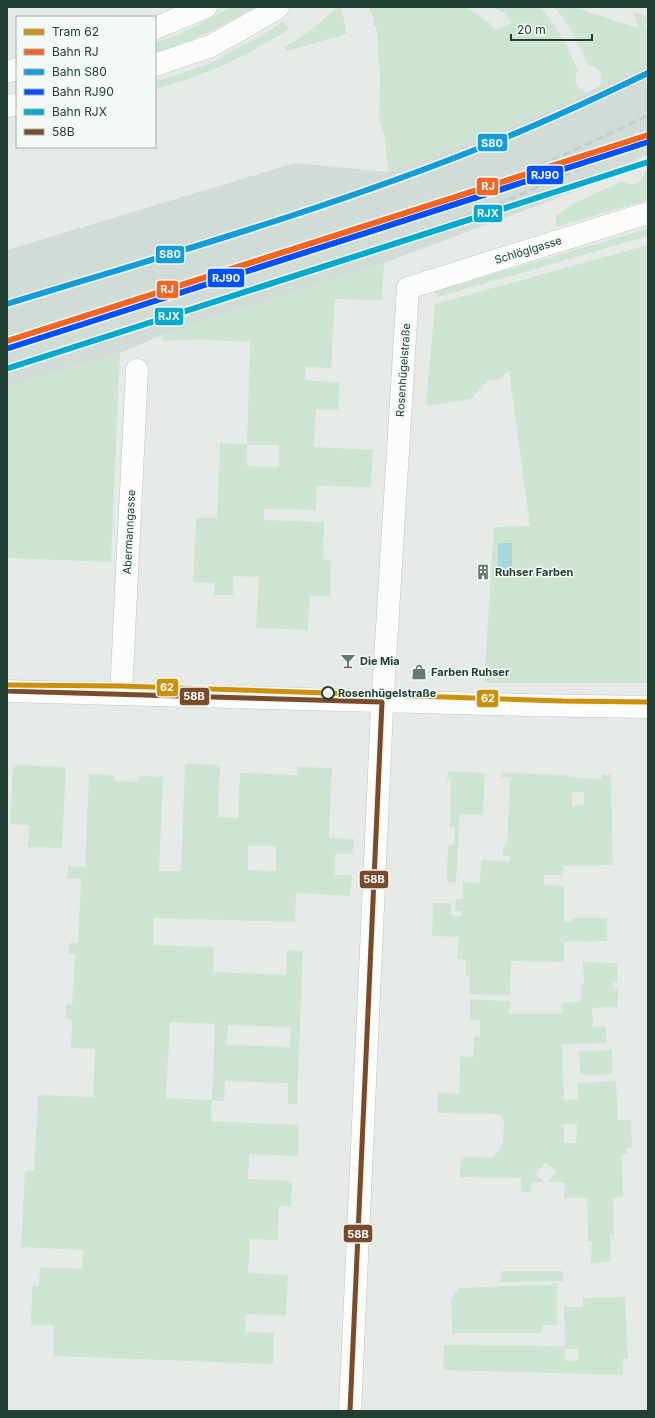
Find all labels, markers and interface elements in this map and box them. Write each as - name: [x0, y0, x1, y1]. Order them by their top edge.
- legend: [16, 16, 156, 148]
- scale bar: [511, 16, 592, 42]
- text: 20 m: [517, 22, 546, 37]
- text: Tram 62: [52, 24, 99, 39]
- text: Bahn RJ: [52, 44, 99, 59]
- text: Bahn S80: [52, 64, 107, 79]
- text: Bahn RJ90: [52, 84, 114, 99]
- text: Bahn RJX: [52, 104, 107, 119]
- text: 58B: [52, 124, 75, 139]
- line badge: S80: [477, 133, 508, 152]
- text: S80: [481, 136, 503, 150]
- line badge: RJ90: [526, 165, 564, 185]
- text: RJ90: [531, 168, 559, 182]
- line badge: RJ: [476, 177, 499, 196]
- text: RJ: [481, 179, 495, 193]
- line badge: RJX: [473, 204, 503, 223]
- text: RJX: [477, 206, 499, 220]
- street label: Schlöglgasse: [493, 233, 563, 267]
- line badge: S80: [155, 245, 185, 264]
- text: S80: [159, 247, 181, 261]
- line badge: RJ90: [207, 268, 245, 288]
- text: RJ90: [212, 271, 240, 285]
- line badge: RJ: [156, 280, 179, 299]
- text: RJ: [160, 282, 174, 296]
- line badge: RJX: [154, 307, 184, 326]
- text: RJX: [158, 309, 180, 323]
- street label: Rosenhügelstraße: [393, 323, 413, 417]
- street label: Abermanngasse: [120, 489, 138, 575]
- building icon: Ruhser Farben: [474, 563, 492, 581]
- place label: Ruhser Farben: [495, 565, 574, 579]
- bar icon: Die Mia: [339, 652, 357, 670]
- place label: Die Mia: [360, 654, 400, 668]
- shop icon: Farben Ruhser: [410, 663, 428, 681]
- place label: Farben Ruhser: [431, 665, 510, 679]
- line badge: 62: [156, 678, 179, 697]
- text: 62: [160, 680, 174, 694]
- marker: Rosenhügelstraße: [321, 686, 335, 700]
- place label: Rosenhügelstraße: [338, 686, 437, 700]
- line badge: 58B: [179, 687, 210, 706]
- text: 58B: [183, 689, 205, 703]
- line badge: 62: [476, 689, 499, 708]
- text: 62: [481, 691, 495, 705]
- line badge: 58B: [359, 870, 389, 889]
- text: 58B: [363, 872, 385, 886]
- line badge: 58B: [343, 1224, 373, 1243]
- text: 58B: [347, 1227, 369, 1241]

